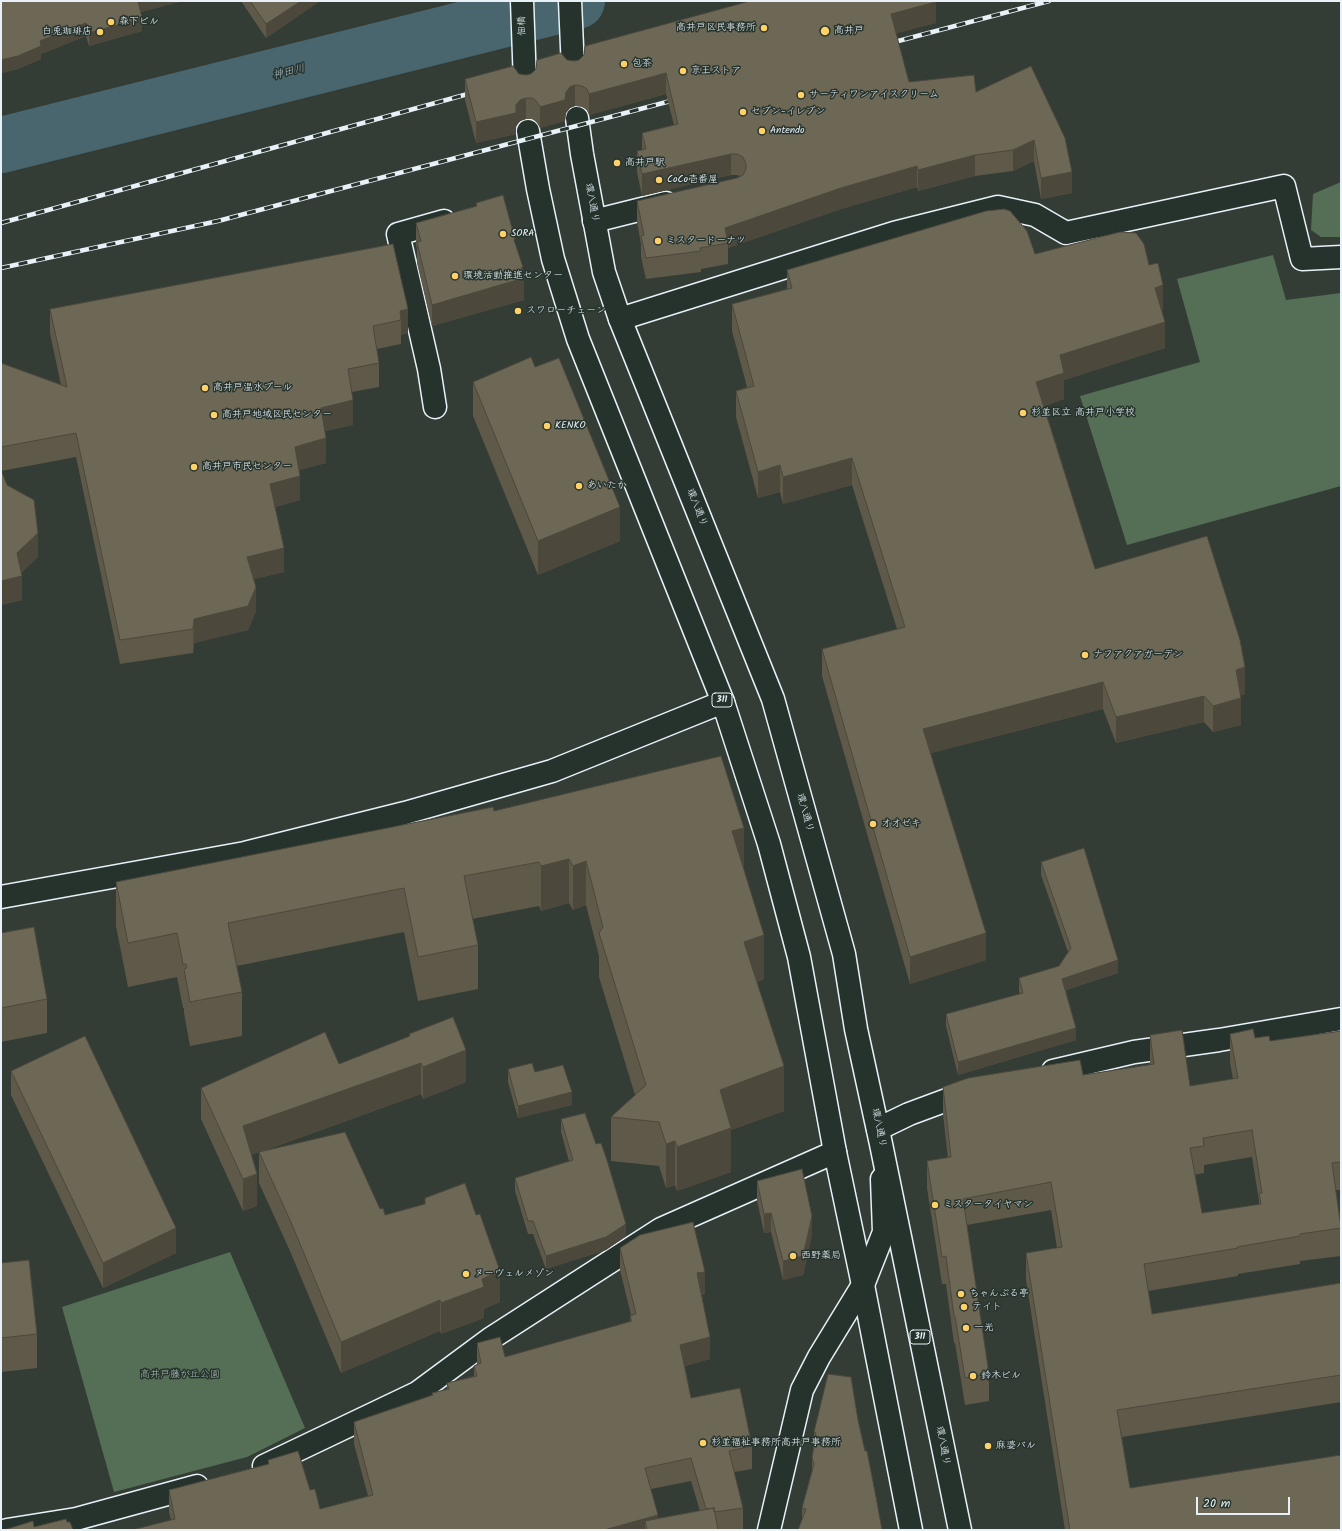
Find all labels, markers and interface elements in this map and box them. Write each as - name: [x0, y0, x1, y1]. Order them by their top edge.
- place label: 森下ビル: [119, 16, 159, 28]
- street label: 佃橋: [517, 16, 529, 36]
- marker: 森下ビル: [106, 17, 116, 27]
- place label: 高井戸区民事務所: [676, 22, 756, 34]
- marker: 高井戸区民事務所: [759, 23, 769, 33]
- marker: 高井戸: [819, 25, 831, 37]
- place label: 高井戸: [834, 25, 864, 37]
- place label: 白兎珈琲店: [42, 26, 92, 38]
- marker: 白兎珈琲店: [95, 27, 105, 37]
- place label: 包茶: [632, 58, 652, 70]
- marker: 包茶: [619, 59, 629, 69]
- water label: 神田川: [271, 63, 307, 83]
- place label: 京王ストア: [691, 65, 741, 77]
- marker: 京王ストア: [678, 66, 688, 76]
- place label: サーティワンアイスクリーム: [809, 89, 939, 101]
- marker: サーティワンアイスクリーム: [796, 90, 806, 100]
- place label: セブン-イレブン: [751, 106, 826, 118]
- marker: セブン-イレブン: [738, 107, 748, 117]
- place label: Antendo: [770, 125, 805, 137]
- marker: Antendo: [757, 126, 767, 136]
- place label: 高井戸駅: [625, 157, 665, 169]
- marker: 高井戸駅: [612, 158, 622, 168]
- place label: CoCo壱番屋: [667, 174, 718, 186]
- marker: CoCo壱番屋: [654, 175, 664, 185]
- street label: 環八通り: [581, 182, 601, 224]
- place label: SORA: [511, 228, 534, 240]
- marker: SORA: [498, 229, 508, 239]
- place label: ミスタードーナツ: [666, 235, 746, 247]
- marker: ミスタードーナツ: [653, 236, 663, 246]
- place label: 環境活動推進センター: [463, 270, 563, 282]
- marker: 環境活動推進センター: [450, 271, 460, 281]
- place label: スワローチェーン: [526, 305, 606, 317]
- marker: スワローチェーン: [513, 306, 523, 316]
- place label: 高井戸温水プール: [213, 382, 292, 394]
- marker: 高井戸温水プール: [200, 383, 210, 393]
- place label: 杉並区立 高井戸小学校: [1031, 407, 1135, 419]
- marker: 杉並区立 高井戸小学校: [1018, 408, 1028, 418]
- place label: 高井戸地域区民センター: [222, 409, 332, 421]
- marker: 高井戸地域区民センター: [209, 410, 219, 420]
- place label: KENKO: [555, 420, 586, 432]
- marker: KENKO: [542, 421, 552, 431]
- place label: 高井戸市民センター: [202, 461, 292, 473]
- marker: 高井戸市民センター: [189, 462, 199, 472]
- place label: あいたか: [587, 480, 627, 492]
- marker: あいたか: [574, 481, 584, 491]
- street label: 環八通り: [683, 487, 709, 529]
- place label: ナフアクアガーデン: [1093, 649, 1183, 661]
- marker: ナフアクアガーデン: [1080, 650, 1090, 660]
- road number: 311: [712, 693, 732, 707]
- street label: 環八通り: [793, 792, 815, 834]
- place label: オオゼキ: [881, 818, 921, 830]
- marker: オオゼキ: [868, 819, 878, 829]
- street label: 環八通り: [868, 1107, 888, 1149]
- place label: ミスタータイヤマン: [943, 1199, 1033, 1211]
- marker: ミスタータイヤマン: [930, 1200, 940, 1210]
- place label: 西野薬局: [801, 1250, 841, 1262]
- marker: 西野薬局: [788, 1251, 798, 1261]
- place label: ヌーヴェルメゾン: [474, 1268, 554, 1280]
- marker: ヌーヴェルメゾン: [461, 1269, 471, 1279]
- place label: ちゃんぷる亭: [969, 1288, 1029, 1300]
- marker: ちゃんぷる亭: [956, 1289, 966, 1299]
- place label: テイト: [972, 1301, 1002, 1313]
- marker: テイト: [959, 1302, 969, 1312]
- place label: 一光: [974, 1322, 994, 1334]
- marker: 一光: [961, 1323, 971, 1333]
- road number: 311: [910, 1330, 930, 1344]
- park label: 高井戸藤が丘公園: [140, 1369, 220, 1381]
- place label: 鈴木ビル: [981, 1370, 1021, 1382]
- marker: 鈴木ビル: [968, 1371, 978, 1381]
- street label: 環八通り: [932, 1425, 952, 1467]
- place label: 杉並福祉事務所高井戸事務所: [711, 1437, 841, 1449]
- marker: 杉並福祉事務所高井戸事務所: [698, 1438, 708, 1448]
- place label: 麻婆バル: [996, 1440, 1036, 1452]
- marker: 麻婆バル: [983, 1441, 993, 1451]
- scale bar: [1198, 1489, 1292, 1515]
- text: 20 m: [1203, 1494, 1230, 1513]

